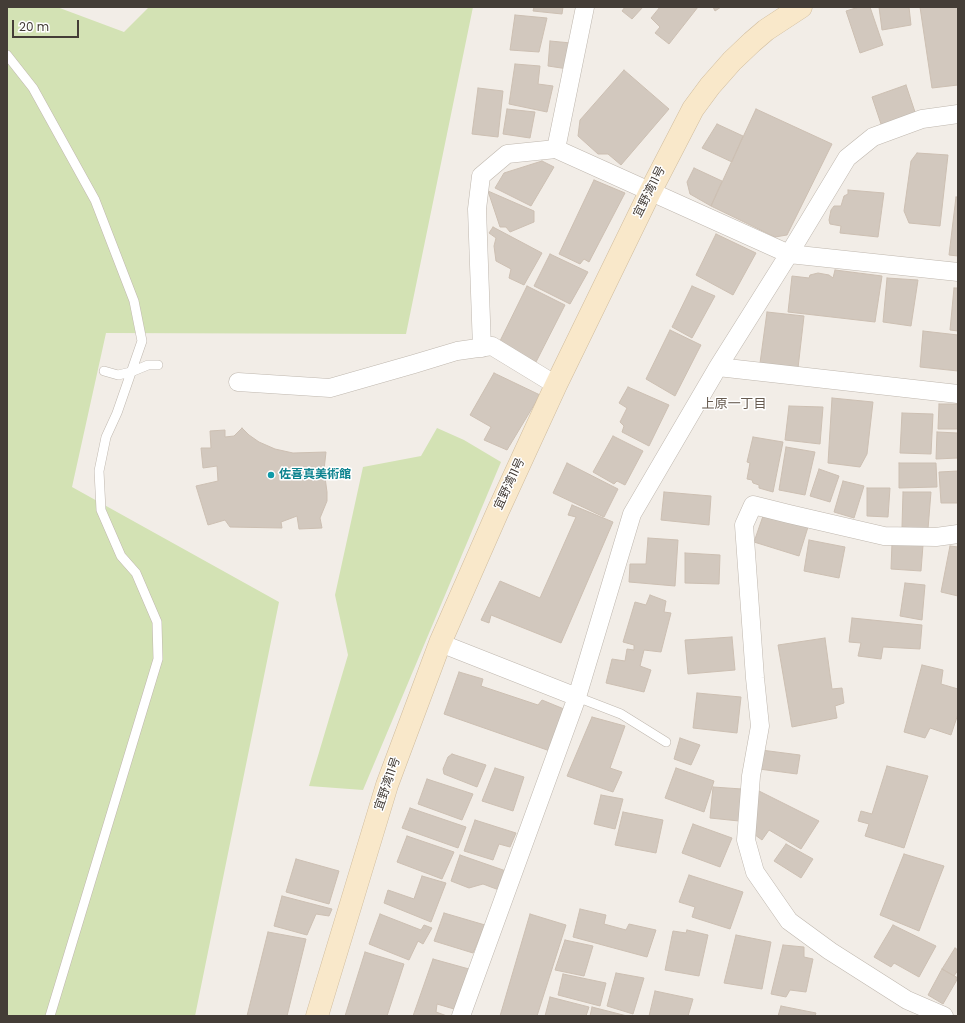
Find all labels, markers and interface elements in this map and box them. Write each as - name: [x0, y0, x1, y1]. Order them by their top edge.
- scale bar: [14, 12, 81, 38]
- text: 20 m: [19, 18, 49, 35]
- street label: 宜野湾11号: [631, 164, 669, 220]
- district label: 上原一丁目: [702, 397, 766, 413]
- street label: 宜野湾11号: [492, 456, 528, 512]
- place label: 佐喜真美術館: [279, 468, 351, 482]
- marker: 佐喜真美術館: [266, 470, 276, 480]
- street label: 宜野湾11号: [372, 755, 404, 813]

